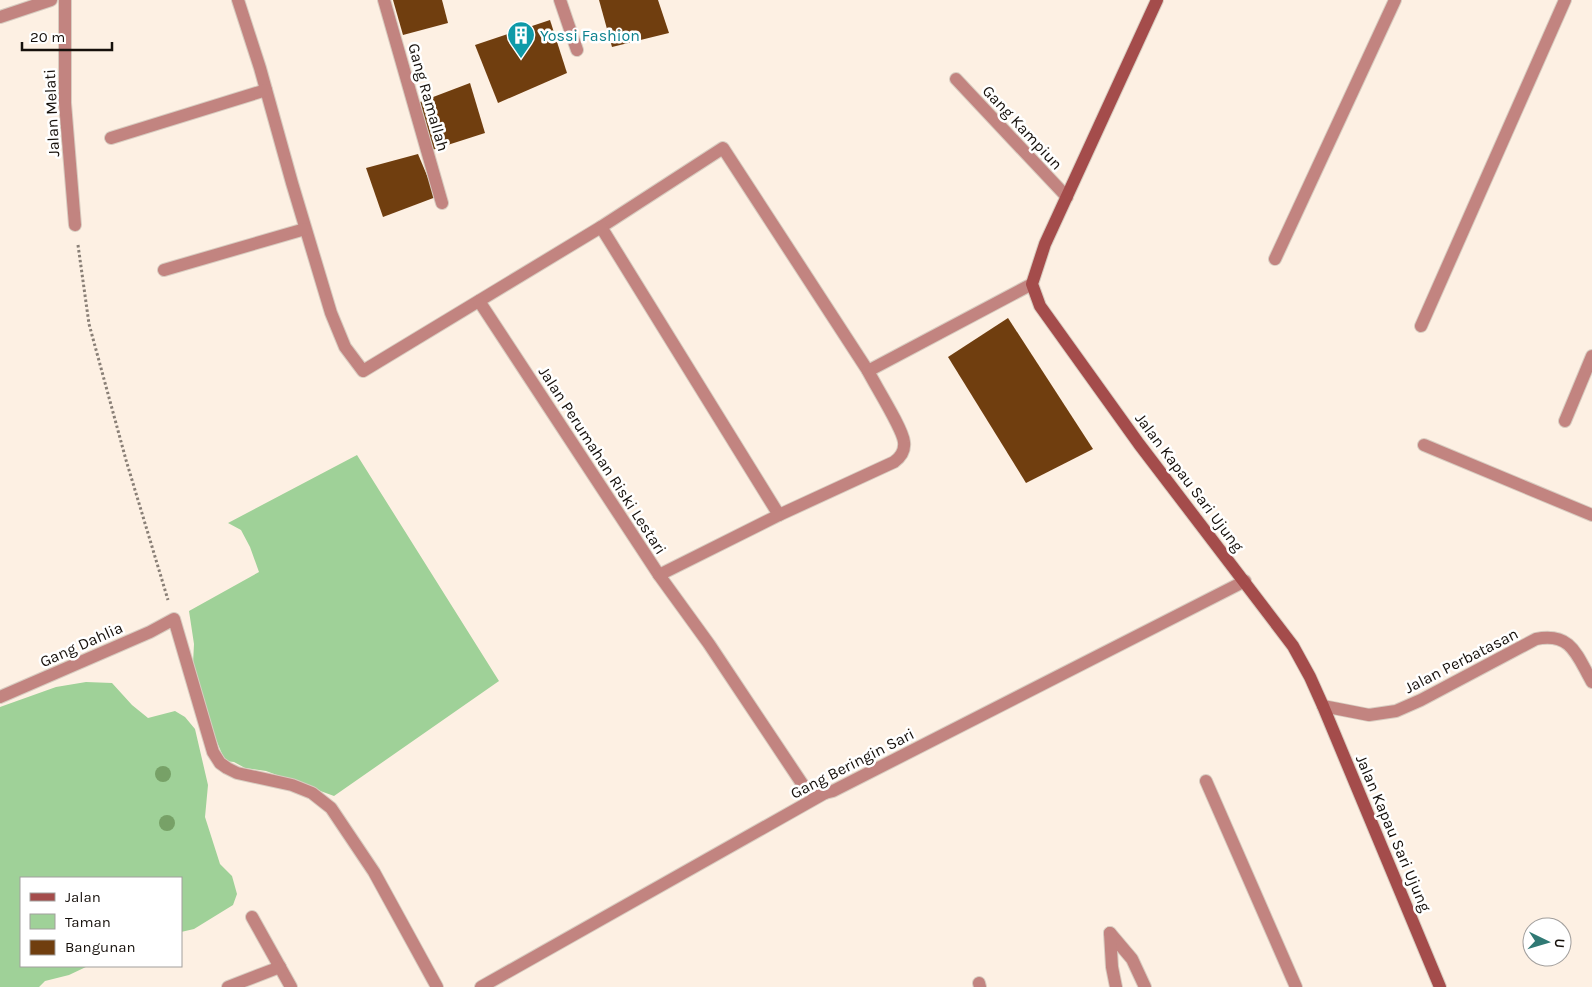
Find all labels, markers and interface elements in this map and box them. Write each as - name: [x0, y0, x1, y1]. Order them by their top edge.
- scale bar: [22, 20, 112, 52]
- building icon: Yossi Fashion: [506, 20, 536, 59]
- place label: Yossi Fashion: [540, 26, 640, 45]
- text: 20 m: [30, 28, 65, 46]
- street label: Gang Ramallah: [404, 41, 453, 153]
- street label: Jalan Melati: [40, 69, 63, 157]
- street label: Gang Kampiun: [979, 81, 1067, 174]
- street label: Jalan Perumahan Riski Lestari: [535, 363, 671, 558]
- street label: Jalan Kapau Sari Ujung: [1131, 409, 1248, 555]
- street label: Gang Dahlia: [37, 618, 126, 671]
- street label: Jalan Perbatasan: [1401, 624, 1521, 697]
- street label: Gang Beringin Sari: [787, 724, 917, 803]
- street label: Jalan Kapau Sari Ujung: [1352, 752, 1435, 915]
- legend: [20, 877, 182, 967]
- text: Jalan: [65, 888, 101, 906]
- text: Taman: [65, 913, 111, 931]
- north arrow: [1522, 917, 1572, 967]
- text: Bangunan: [65, 938, 136, 956]
- text: U: [1551, 938, 1568, 949]

